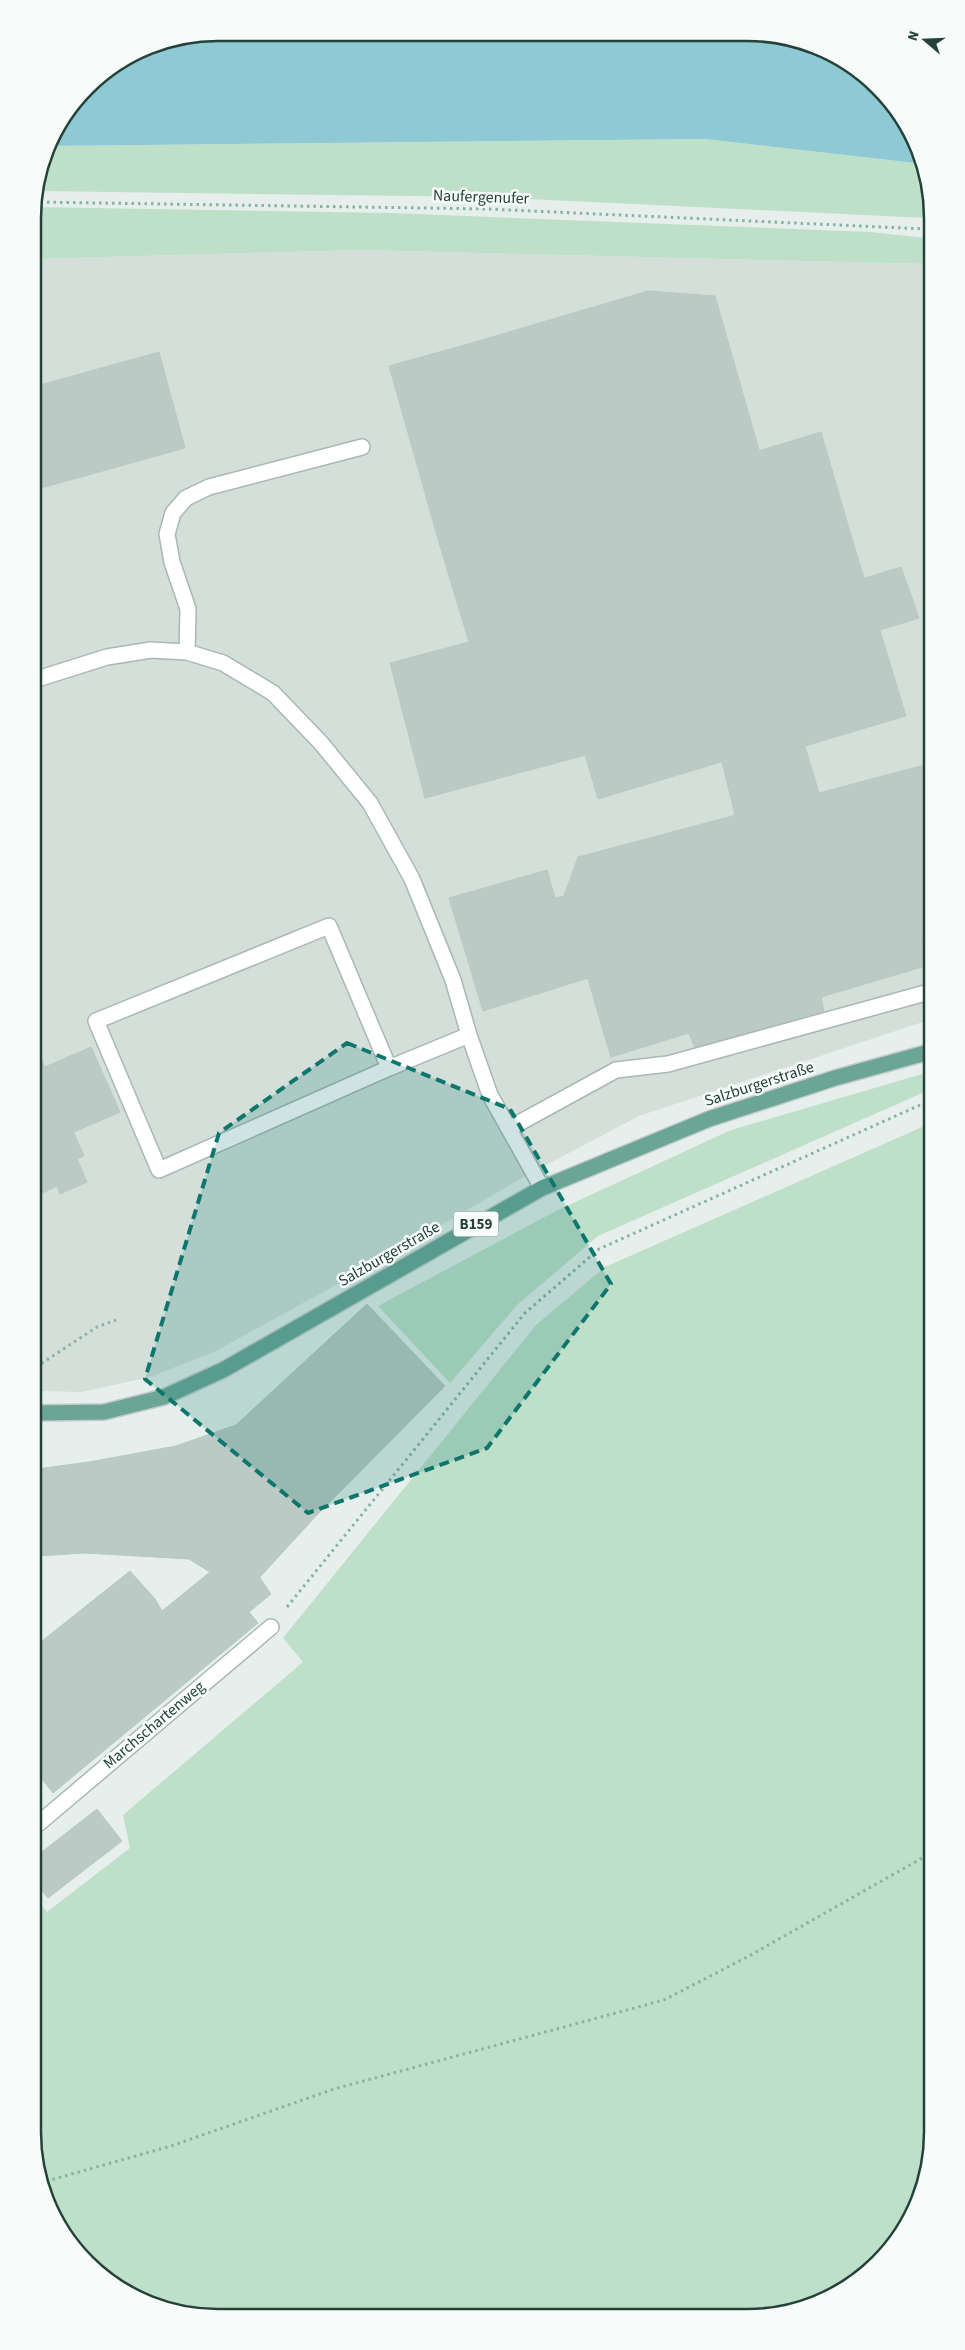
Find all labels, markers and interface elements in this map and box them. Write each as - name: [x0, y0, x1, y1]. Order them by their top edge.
- north arrow: [900, 15, 950, 65]
- text: N: [903, 28, 925, 44]
- street label: Naufergenufer: [433, 184, 530, 210]
- street label: Salzburgerstraße: [701, 1056, 817, 1112]
- road number: B159: [454, 1212, 498, 1236]
- street label: Salzburgerstraße: [334, 1216, 444, 1292]
- street label: Marchschartenweg: [98, 1676, 210, 1774]

